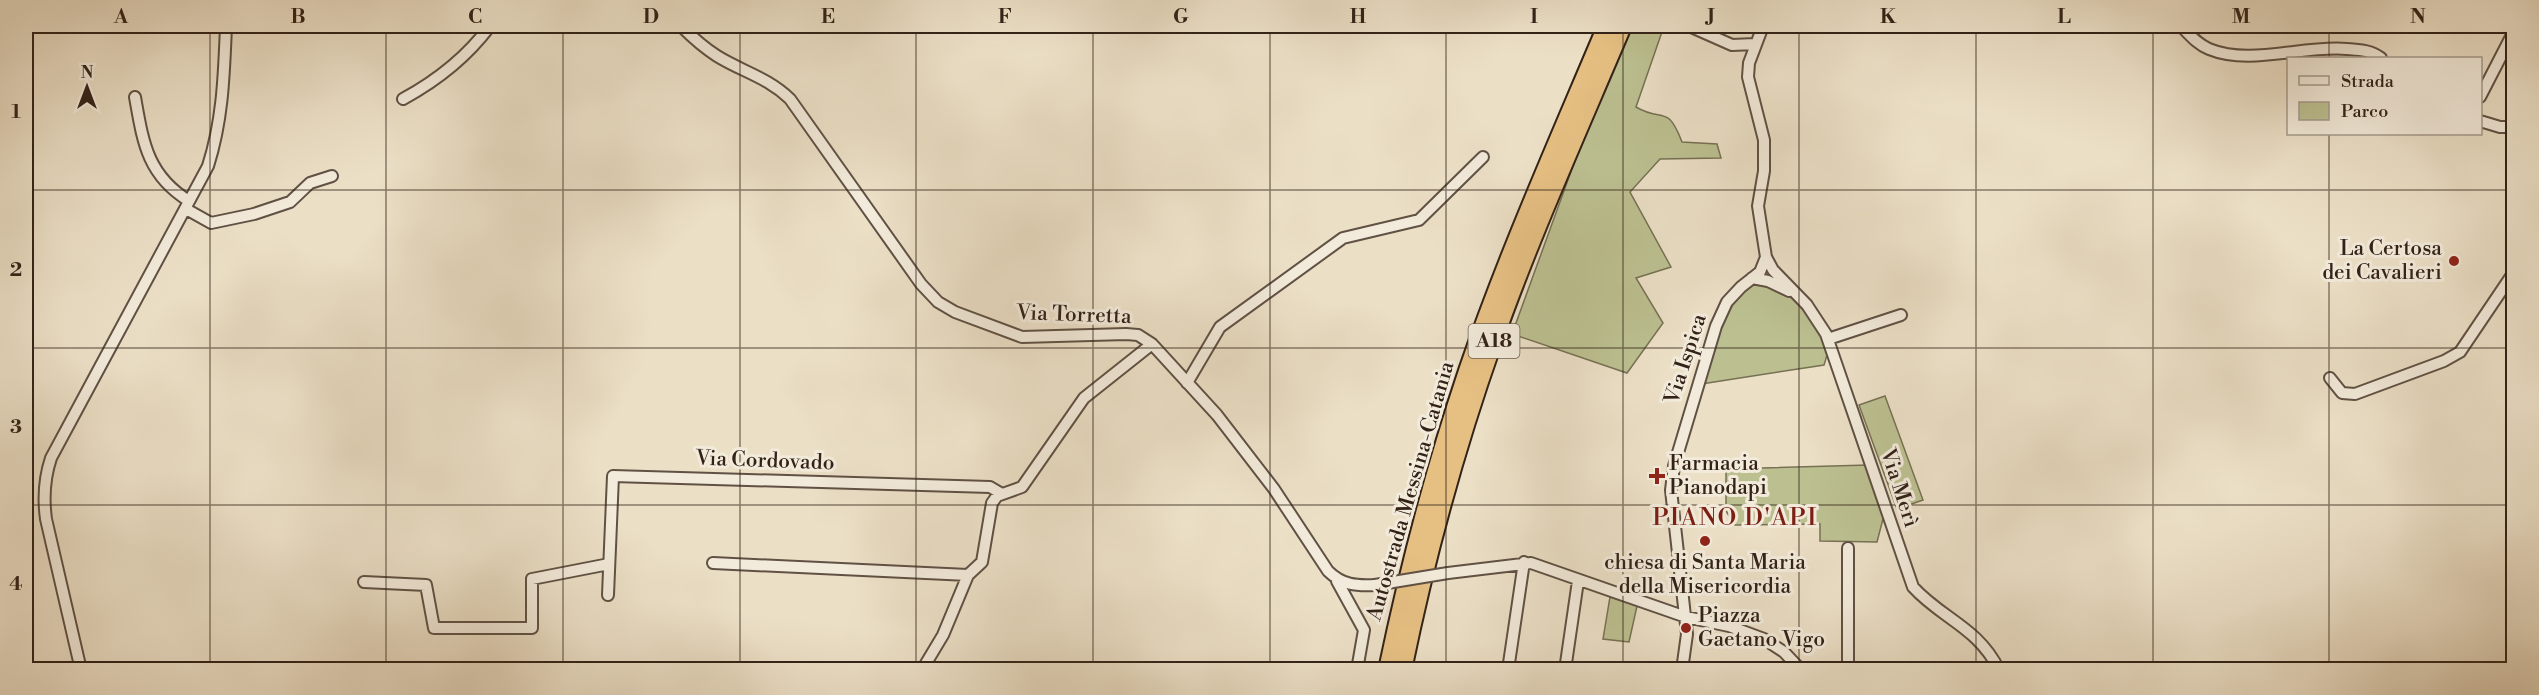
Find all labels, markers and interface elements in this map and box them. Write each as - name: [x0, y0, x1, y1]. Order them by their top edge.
- text: A: [113, 5, 129, 30]
- text: B: [290, 5, 306, 30]
- text: C: [468, 5, 482, 30]
- text: D: [643, 5, 659, 30]
- text: E: [821, 5, 835, 30]
- text: F: [998, 5, 1012, 30]
- text: G: [1173, 5, 1189, 30]
- text: H: [1350, 5, 1367, 30]
- text: I: [1530, 5, 1538, 30]
- text: J: [1704, 5, 1715, 30]
- text: K: [1880, 5, 1897, 30]
- text: L: [2057, 5, 2071, 30]
- text: M: [2232, 5, 2251, 30]
- text: N: [2410, 5, 2426, 30]
- north arrow: [57, 57, 117, 117]
- legend: [2287, 57, 2482, 135]
- text: N: [81, 63, 94, 83]
- text: Strada: [2341, 70, 2395, 93]
- text: 1: [11, 100, 21, 125]
- text: Parco: [2341, 100, 2388, 123]
- place label: La Certosa dei Cavalieri: [2322, 236, 2442, 286]
- marker: La Certosa dei Cavalieri: [2447, 254, 2461, 268]
- text: 2: [10, 258, 22, 283]
- street label: Via Torretta: [1015, 300, 1132, 330]
- street label: Via Ispica: [1659, 310, 1713, 408]
- road number: A18: [1468, 324, 1520, 358]
- street label: Autostrada Messina-Catania: [1361, 358, 1461, 625]
- text: 3: [10, 415, 22, 440]
- street label: Via Merì: [1874, 444, 1924, 531]
- street label: Via Cordovado: [694, 446, 835, 476]
- place label: Farmacia Pianodapi: [1669, 451, 1767, 501]
- marker: Farmacia Pianodapi: [1650, 469, 1664, 483]
- district label: PIANO D'API: [1652, 503, 1818, 533]
- marker: chiesa di Santa Maria della Misericordia: [1698, 534, 1712, 548]
- place label: chiesa di Santa Maria della Misericordia: [1604, 550, 1806, 600]
- text: 4: [9, 572, 23, 597]
- place label: Piazza Gaetano Vigo: [1698, 603, 1825, 653]
- marker: Piazza Gaetano Vigo: [1679, 621, 1693, 635]

